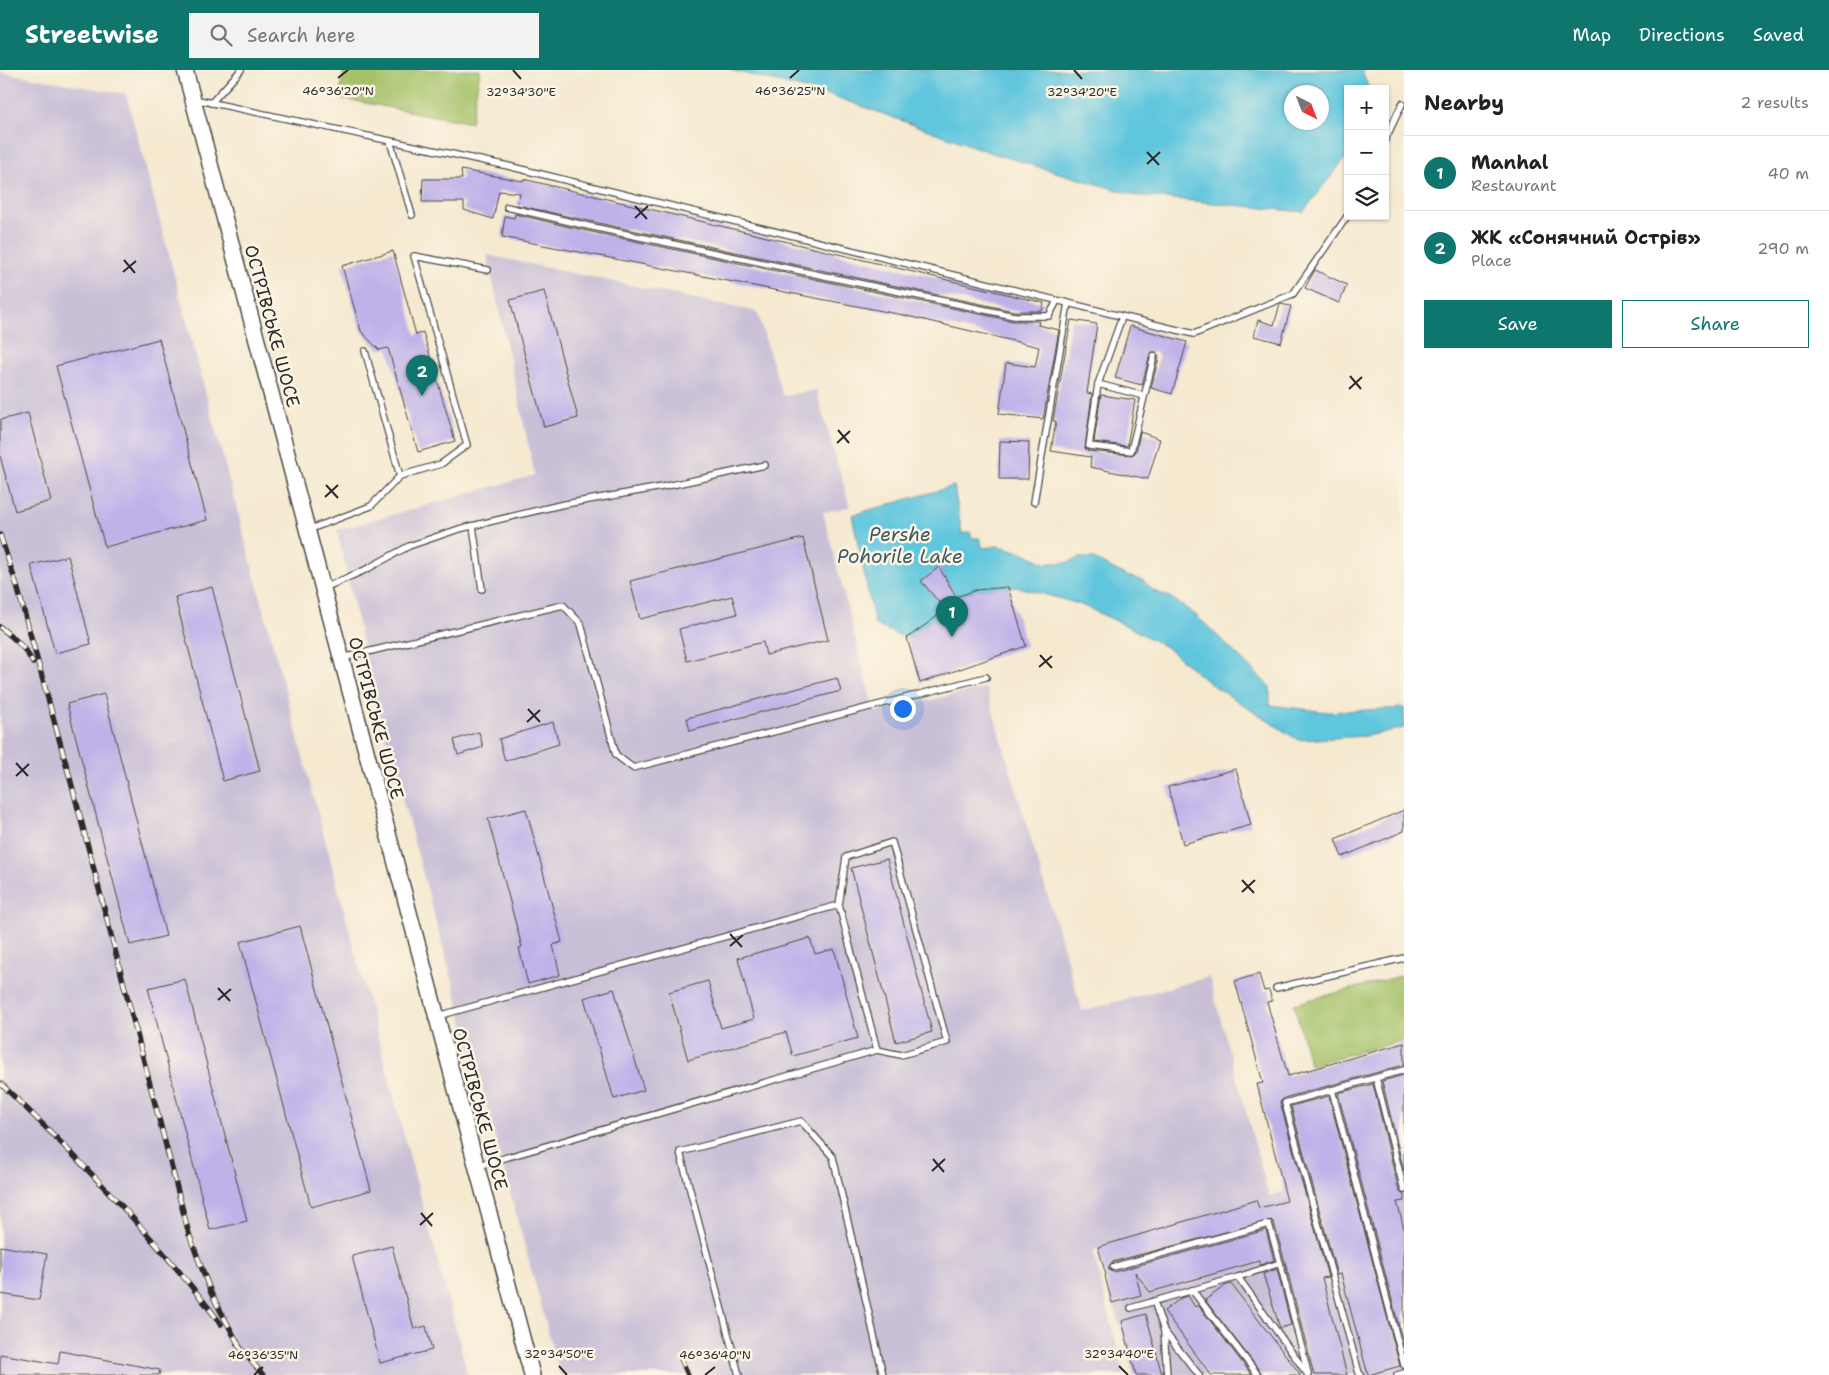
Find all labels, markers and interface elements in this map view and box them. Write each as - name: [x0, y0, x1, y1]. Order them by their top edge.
- search box: [189, 13, 539, 58]
- text: Streetwise: [25, 19, 159, 51]
- icon: search: [207, 21, 235, 49]
- text: Search here: [247, 23, 356, 48]
- text: Map: [1573, 23, 1611, 47]
- text: Directions: [1639, 23, 1725, 47]
- text: Saved: [1753, 23, 1804, 47]
- text: 46°36'20"N: [302, 83, 374, 99]
- text: 46°36'25"N: [755, 83, 825, 99]
- text: 32°34'30"E: [486, 84, 556, 100]
- text: 32°34'20"E: [1047, 84, 1117, 100]
- north arrow: [1284, 85, 1329, 130]
- map controls: [1344, 85, 1389, 220]
- button: +: [1344, 85, 1389, 130]
- text: Nearby: [1424, 89, 1504, 117]
- text: 2 results: [1740, 92, 1809, 113]
- button: −: [1344, 130, 1389, 175]
- text: Manhal: [1471, 150, 1548, 175]
- text: 1: [1436, 163, 1444, 184]
- text: 40 m: [1767, 163, 1809, 184]
- button: layers: [1344, 175, 1389, 220]
- text: Restaurant: [1471, 175, 1557, 196]
- text: ЖК «Сонячний Острів»: [1471, 225, 1701, 250]
- text: 2: [1434, 238, 1446, 259]
- text: 290 m: [1757, 238, 1809, 259]
- street label: ОСТРІВСЬКЕ ШОСЕ: [239, 242, 305, 410]
- text: Place: [1471, 250, 1512, 271]
- button: Save: [1424, 300, 1612, 348]
- button: Share: [1622, 300, 1809, 348]
- pin: 2: [406, 355, 438, 396]
- water label: Pershe Pohorile Lake: [837, 522, 963, 569]
- pin: 1: [936, 596, 968, 637]
- street label: ОСТРІВСЬКЕ ШОСЕ: [343, 634, 409, 802]
- your location: [890, 696, 916, 722]
- street label: ОСТРІВСЬКЕ ШОСЕ: [447, 1025, 513, 1193]
- text: 32°34'50"E: [524, 1346, 594, 1362]
- text: 32°34'40"E: [1084, 1346, 1154, 1362]
- text: 46°36'35"N: [228, 1347, 298, 1363]
- text: 46°36'40"N: [679, 1347, 751, 1363]

